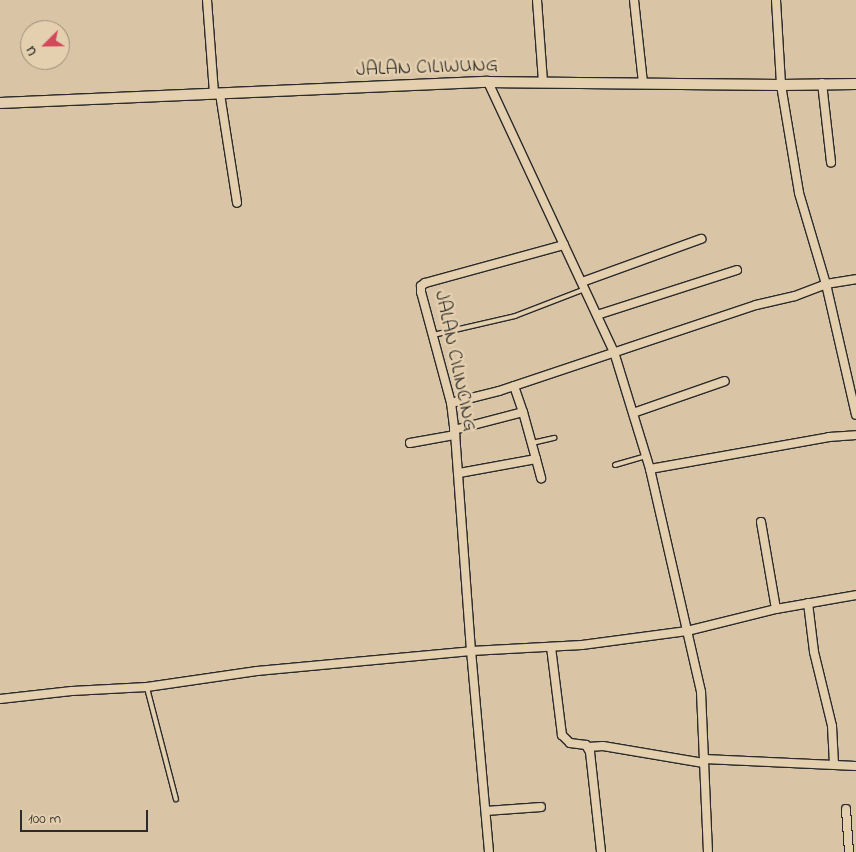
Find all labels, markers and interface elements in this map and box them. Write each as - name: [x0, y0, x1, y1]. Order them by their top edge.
- north arrow: [20, 20, 70, 70]
- text: U: [20, 42, 43, 59]
- street label: JALAN CILIWUNG: [355, 54, 499, 82]
- street label: JALAN CILINCING: [428, 288, 482, 434]
- scale bar: [22, 800, 150, 832]
- text: 100 m: [28, 808, 61, 830]

